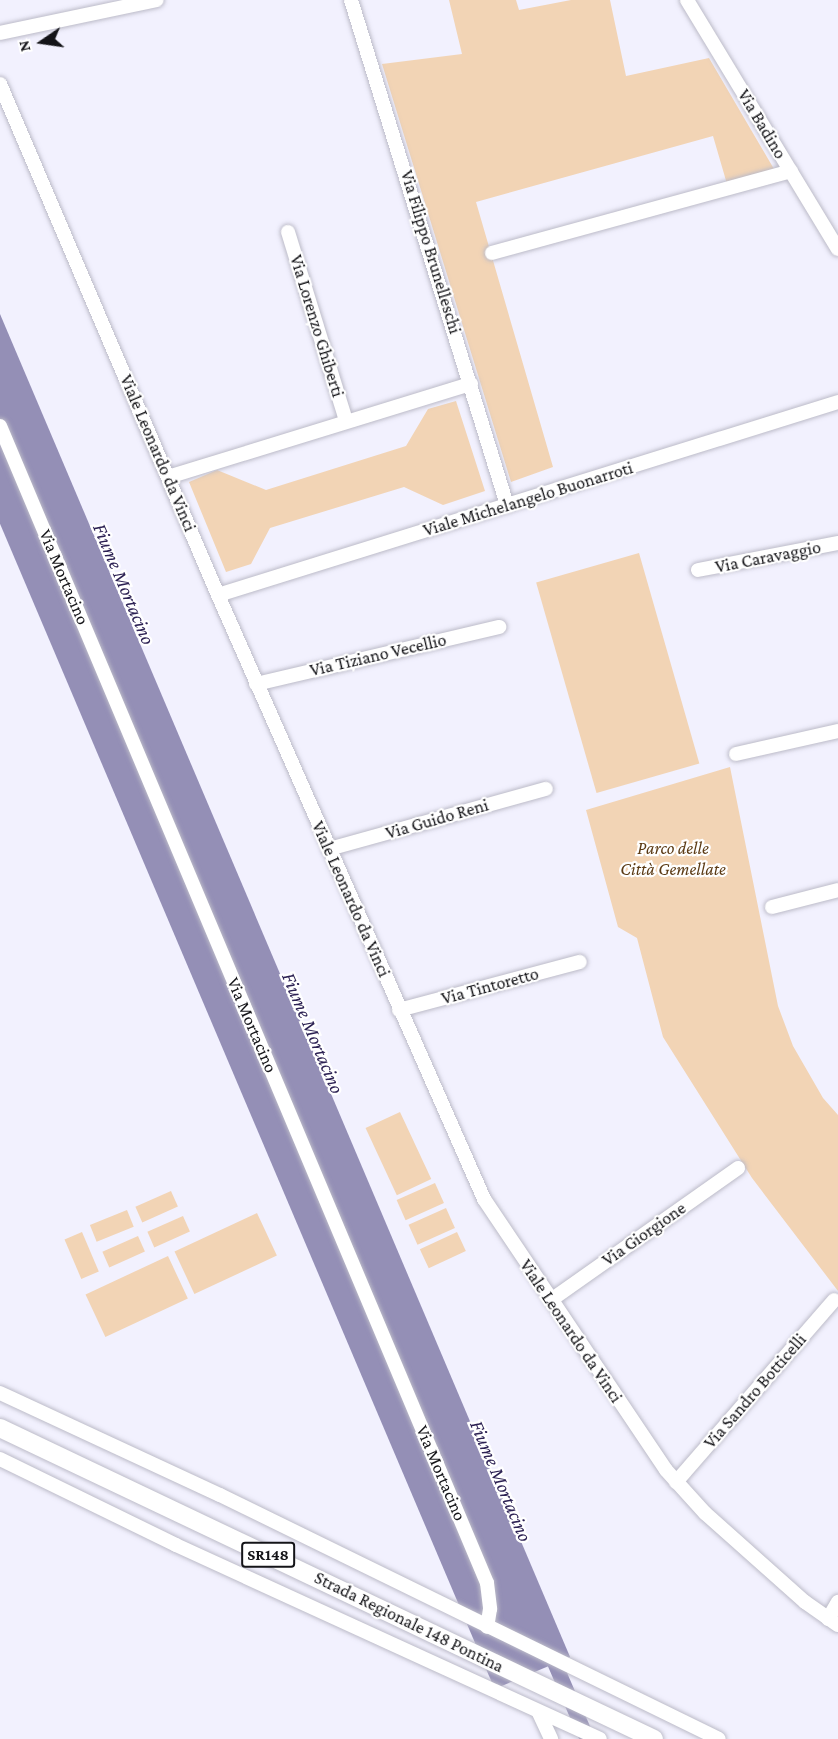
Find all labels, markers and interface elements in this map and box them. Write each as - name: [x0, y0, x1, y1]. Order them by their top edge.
- north arrow: [12, 12, 72, 72]
- text: N: [14, 39, 33, 53]
- street label: Via Badino: [733, 85, 791, 163]
- street label: Via Filippo Brunelleschi: [396, 168, 466, 336]
- street label: Via Lorenzo Ghiberti: [285, 252, 349, 400]
- street label: Viale Leonardo da Vinci: [115, 371, 201, 535]
- street label: Viale Michelangelo Buonarroti: [420, 457, 636, 541]
- water label: Fiume Mortacino: [88, 520, 160, 648]
- street label: Via Mortacino: [34, 526, 94, 628]
- street label: Via Caravaggio: [713, 536, 823, 578]
- street label: Via Tiziano Vecellio: [308, 629, 448, 681]
- street label: Via Guido Reni: [383, 794, 491, 844]
- street label: Viale Leonardo da Vinci: [307, 818, 395, 980]
- park label: Parco delle Città Gemellate: [620, 838, 726, 880]
- street label: Via Tintoretto: [439, 963, 541, 1009]
- water label: Fiume Mortacino: [277, 969, 349, 1097]
- street label: Via Mortacino: [222, 974, 282, 1076]
- street label: Via Giorgione: [598, 1197, 690, 1271]
- street label: Viale Leonardo da Vinci: [515, 1255, 627, 1407]
- street label: Via Sandro Botticelli: [699, 1329, 811, 1453]
- water label: Fiume Mortacino: [465, 1417, 537, 1545]
- street label: Via Mortacino: [411, 1422, 471, 1524]
- road number: SR148: [241, 1542, 295, 1568]
- street label: Strada Regionale 148 Pontina: [311, 1567, 507, 1677]

